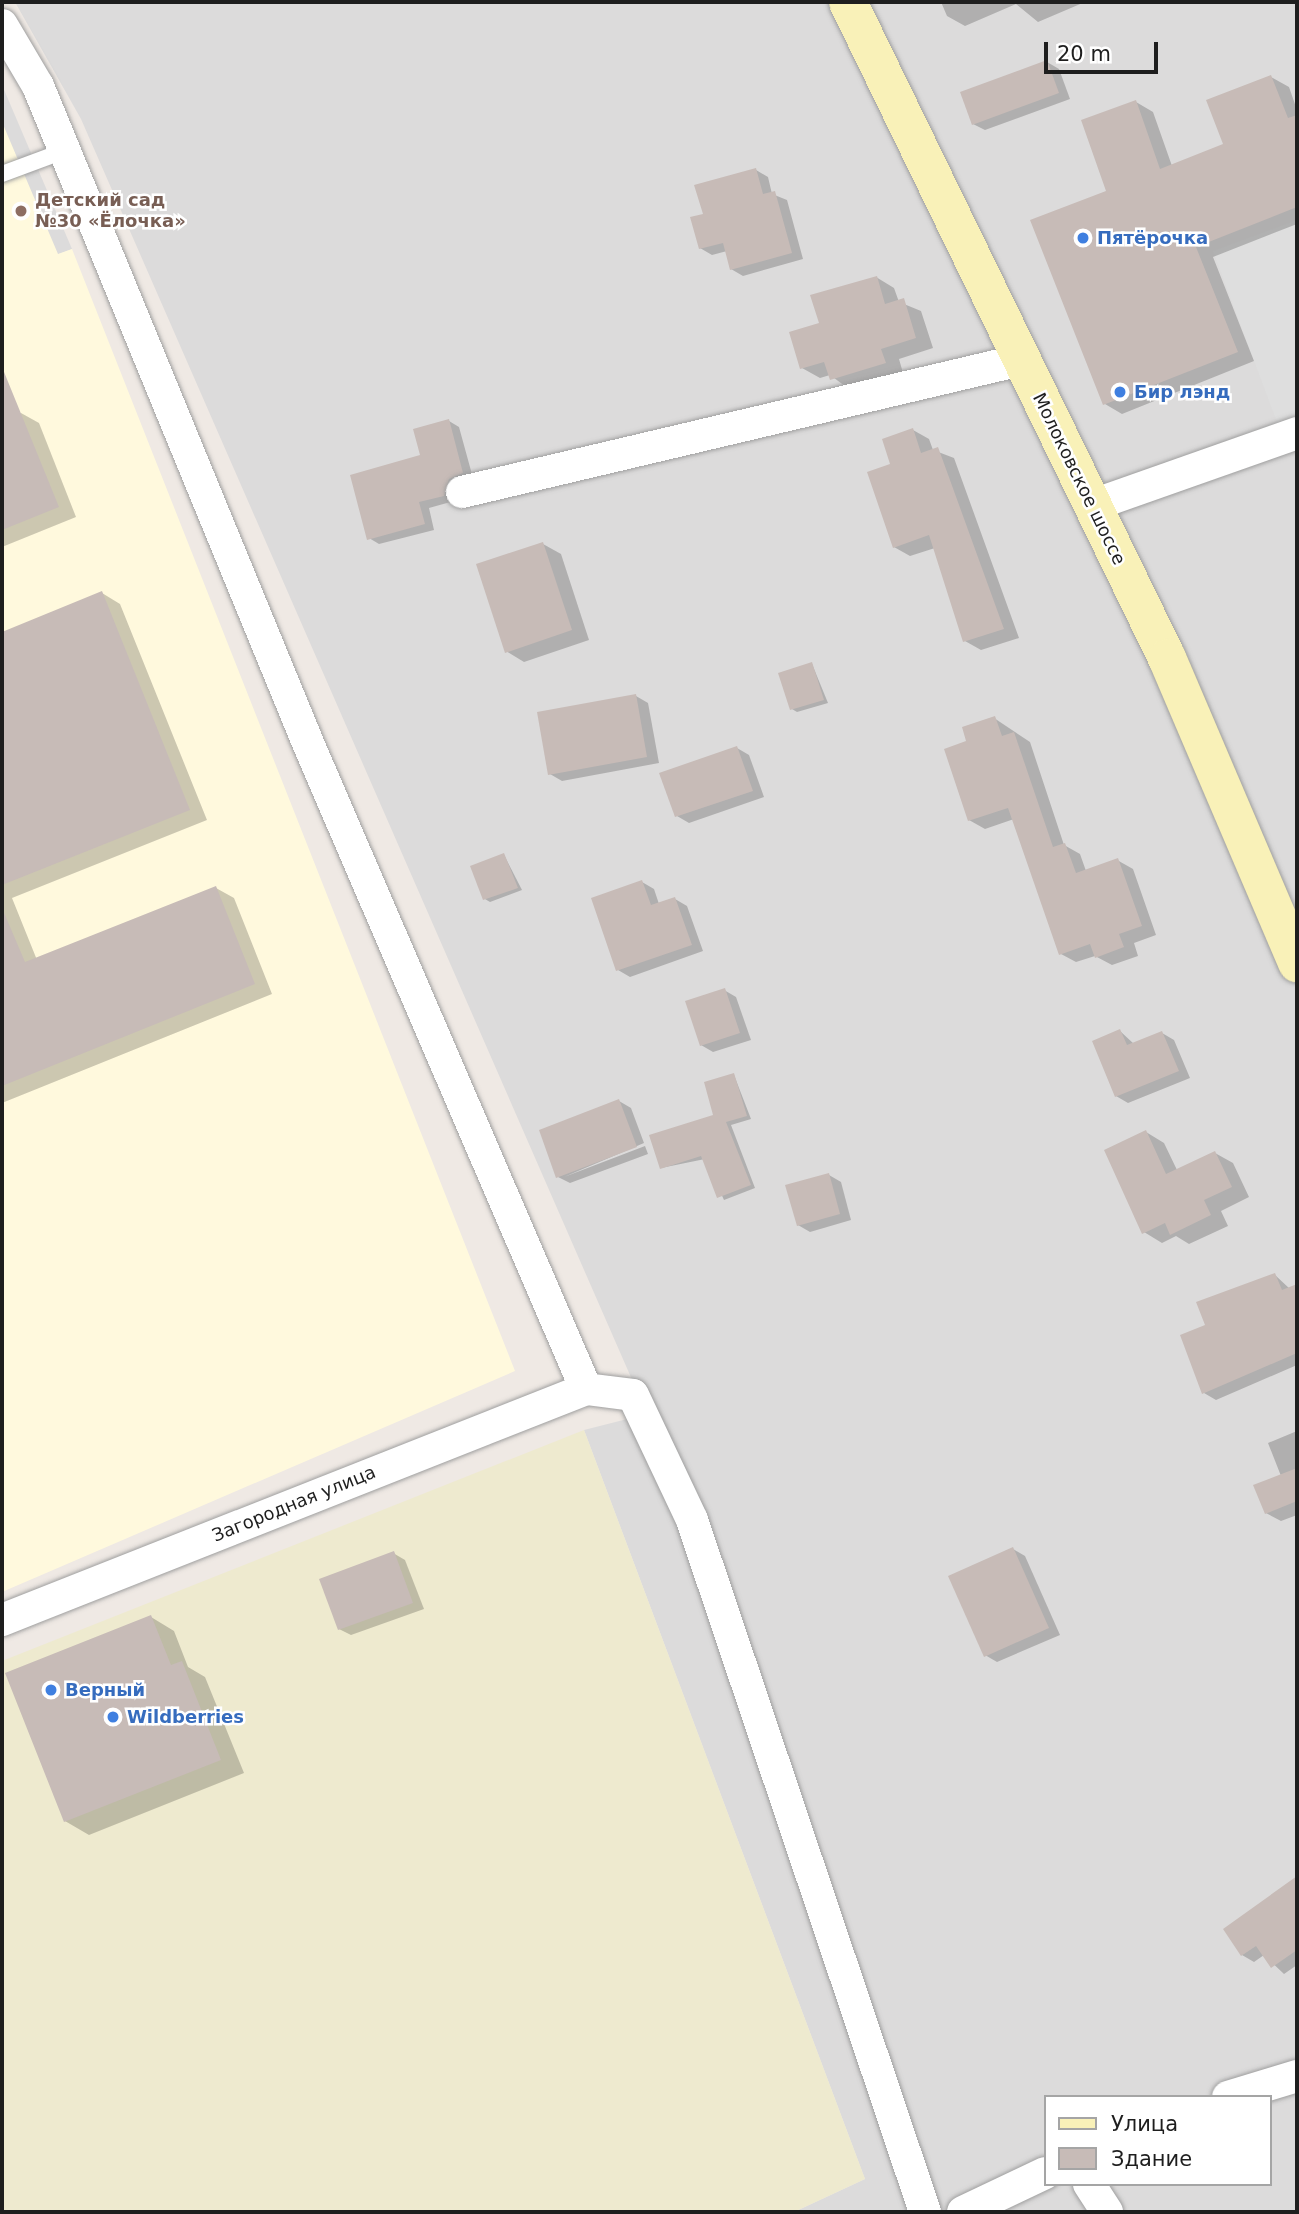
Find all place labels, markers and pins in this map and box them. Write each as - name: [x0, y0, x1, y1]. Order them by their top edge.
- place label: Детский сад №30 «Ёлочка»: [35, 190, 186, 232]
- marker: Детский сад №30 «Ёлочка»: [13, 203, 29, 219]
- place label: Пятёрочка: [1097, 227, 1208, 249]
- marker: Пятёрочка: [1075, 230, 1091, 246]
- place label: Бир лэнд: [1134, 381, 1230, 403]
- marker: Бир лэнд: [1112, 384, 1128, 400]
- place label: Верный: [65, 1679, 145, 1701]
- marker: Верный: [43, 1682, 59, 1698]
- place label: Wildberries: [127, 1706, 244, 1728]
- marker: Wildberries: [105, 1709, 121, 1725]

